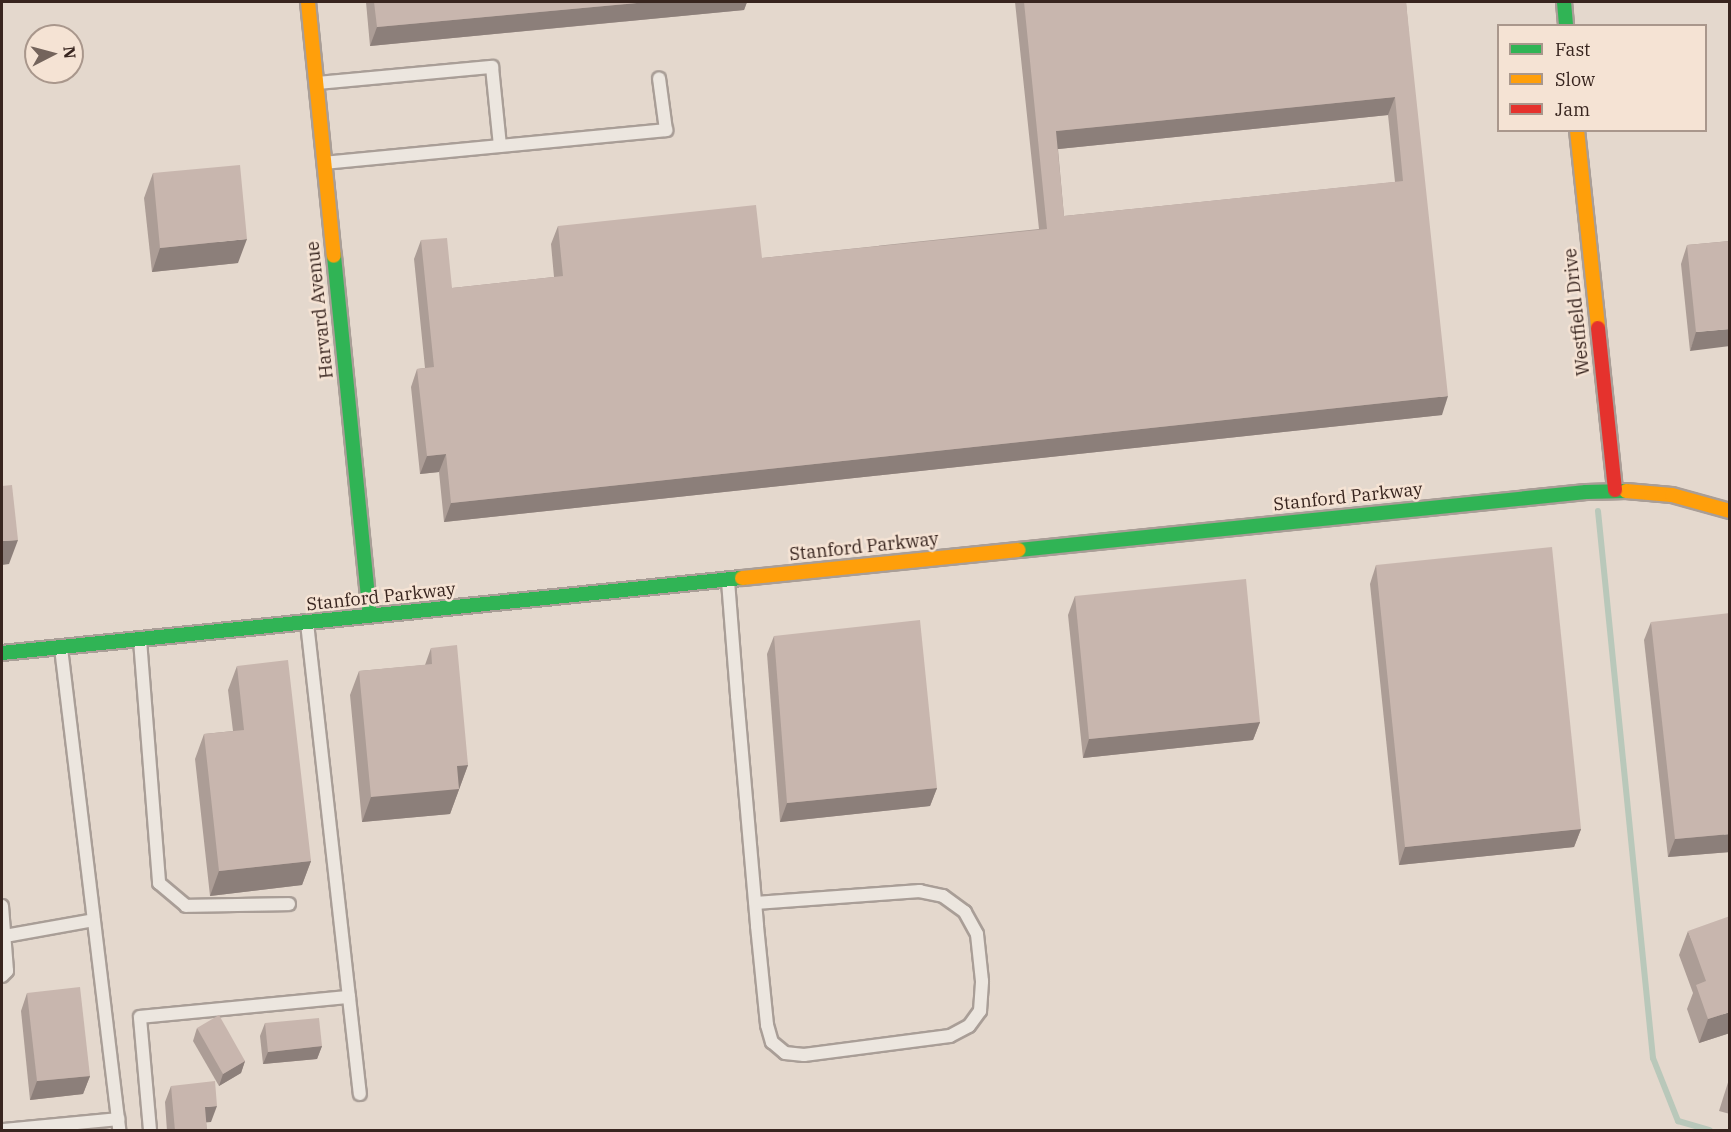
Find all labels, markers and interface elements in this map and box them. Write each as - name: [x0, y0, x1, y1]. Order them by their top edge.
- north arrow: [24, 24, 84, 84]
- legend: [1497, 24, 1707, 132]
- text: Fast: [1555, 38, 1590, 61]
- text: N: [59, 45, 81, 60]
- text: Slow: [1555, 68, 1595, 91]
- text: Jam: [1555, 98, 1590, 121]
- street label: Harvard Avenue: [302, 240, 338, 380]
- street label: Westfield Drive: [1560, 247, 1594, 377]
- street label: Stanford Parkway: [1272, 478, 1424, 516]
- street label: Stanford Parkway: [788, 528, 940, 566]
- street label: Stanford Parkway: [305, 578, 457, 616]

